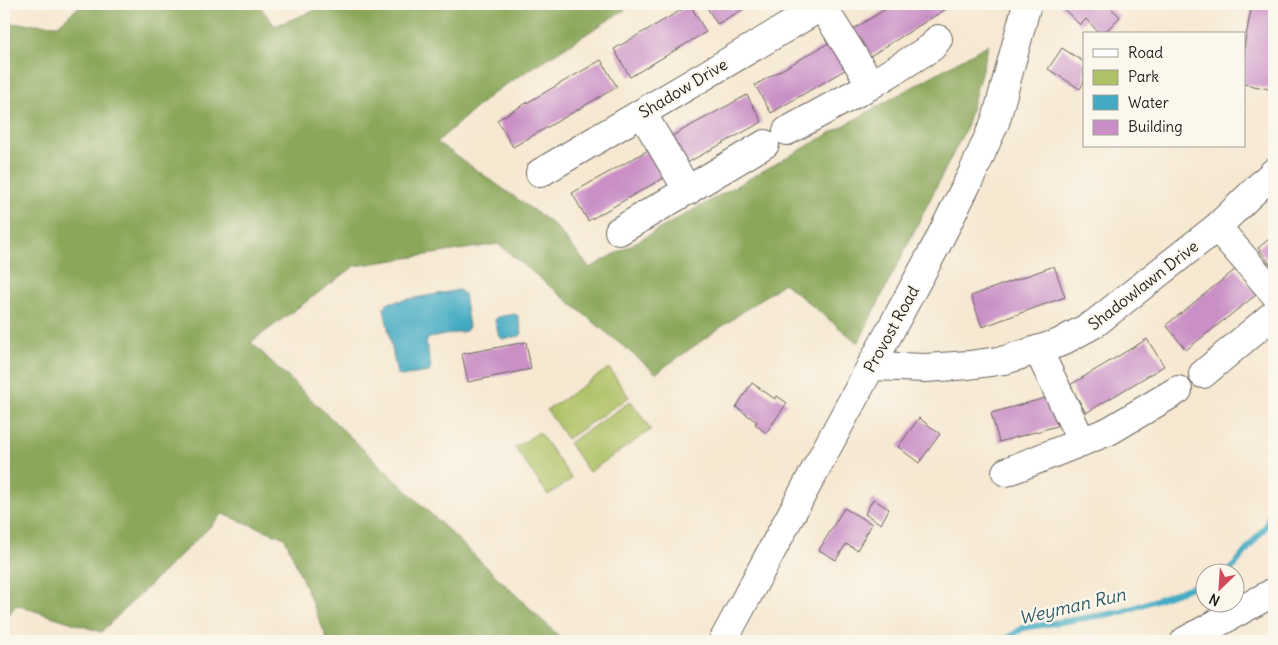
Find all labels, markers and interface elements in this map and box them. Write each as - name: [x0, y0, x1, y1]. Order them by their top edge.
- legend: [1083, 32, 1246, 148]
- text: Road: [1128, 43, 1163, 62]
- street label: Shadow Drive: [635, 54, 731, 122]
- text: Park: [1128, 67, 1159, 86]
- text: Water: [1128, 93, 1169, 112]
- text: Building: [1128, 117, 1183, 136]
- street label: Shadowlawn Drive: [1084, 236, 1202, 334]
- street label: Provost Road: [859, 282, 923, 376]
- north arrow: [1196, 562, 1246, 612]
- water label: Weyman Run: [1016, 582, 1128, 629]
- text: N: [1206, 590, 1223, 610]

